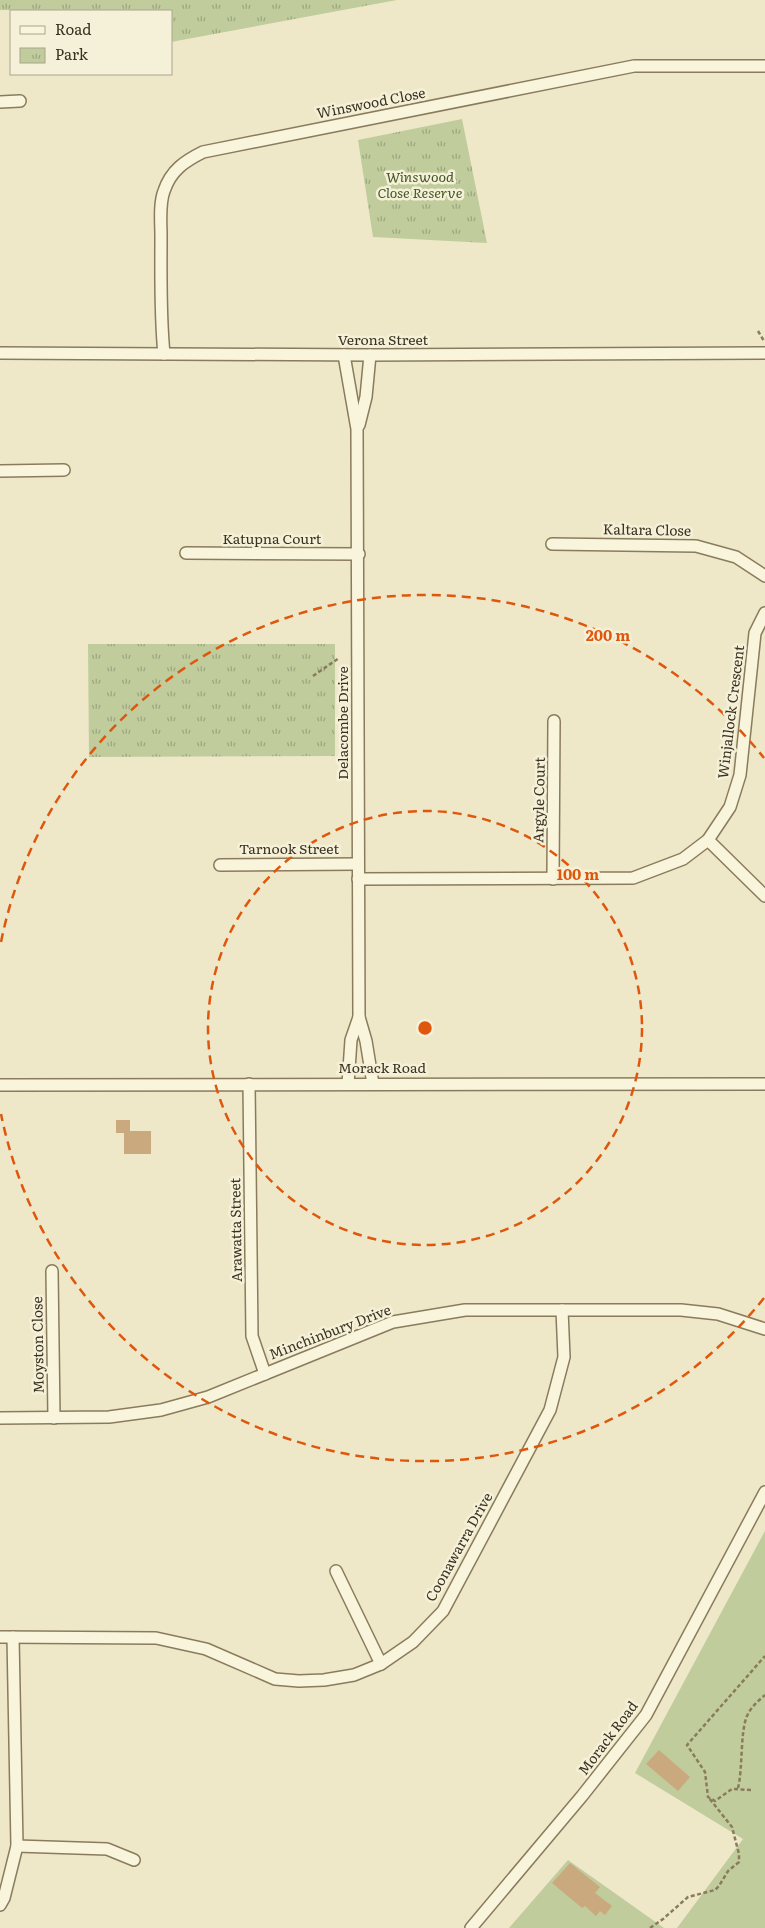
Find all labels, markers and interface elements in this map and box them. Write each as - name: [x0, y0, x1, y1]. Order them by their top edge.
- legend: [10, 10, 172, 75]
- text: Road: [55, 17, 91, 40]
- text: Park: [55, 42, 89, 65]
- street label: Winswood Close: [315, 82, 427, 122]
- park label: Winswood Close Reserve: [377, 166, 463, 202]
- street label: Verona Street: [338, 329, 428, 349]
- street label: Kaltara Close: [603, 518, 691, 540]
- street label: Katupna Court: [222, 528, 322, 548]
- text: 200 m: [586, 623, 630, 646]
- street label: Winjallock Crescent: [712, 644, 748, 780]
- street label: Delacombe Drive: [332, 666, 352, 780]
- street label: Argyle Court: [527, 757, 549, 843]
- street label: Tarnook Street: [239, 838, 339, 858]
- text: 100 m: [557, 862, 599, 885]
- centre of rings: [416, 1019, 434, 1037]
- street label: Morack Road: [338, 1057, 426, 1077]
- street label: Arawatta Street: [224, 1177, 246, 1282]
- street label: Moyston Close: [26, 1296, 48, 1394]
- street label: Minchinbury Drive: [266, 1299, 393, 1364]
- street label: Coonawarra Drive: [420, 1488, 496, 1605]
- street label: Morack Road: [573, 1696, 642, 1779]

